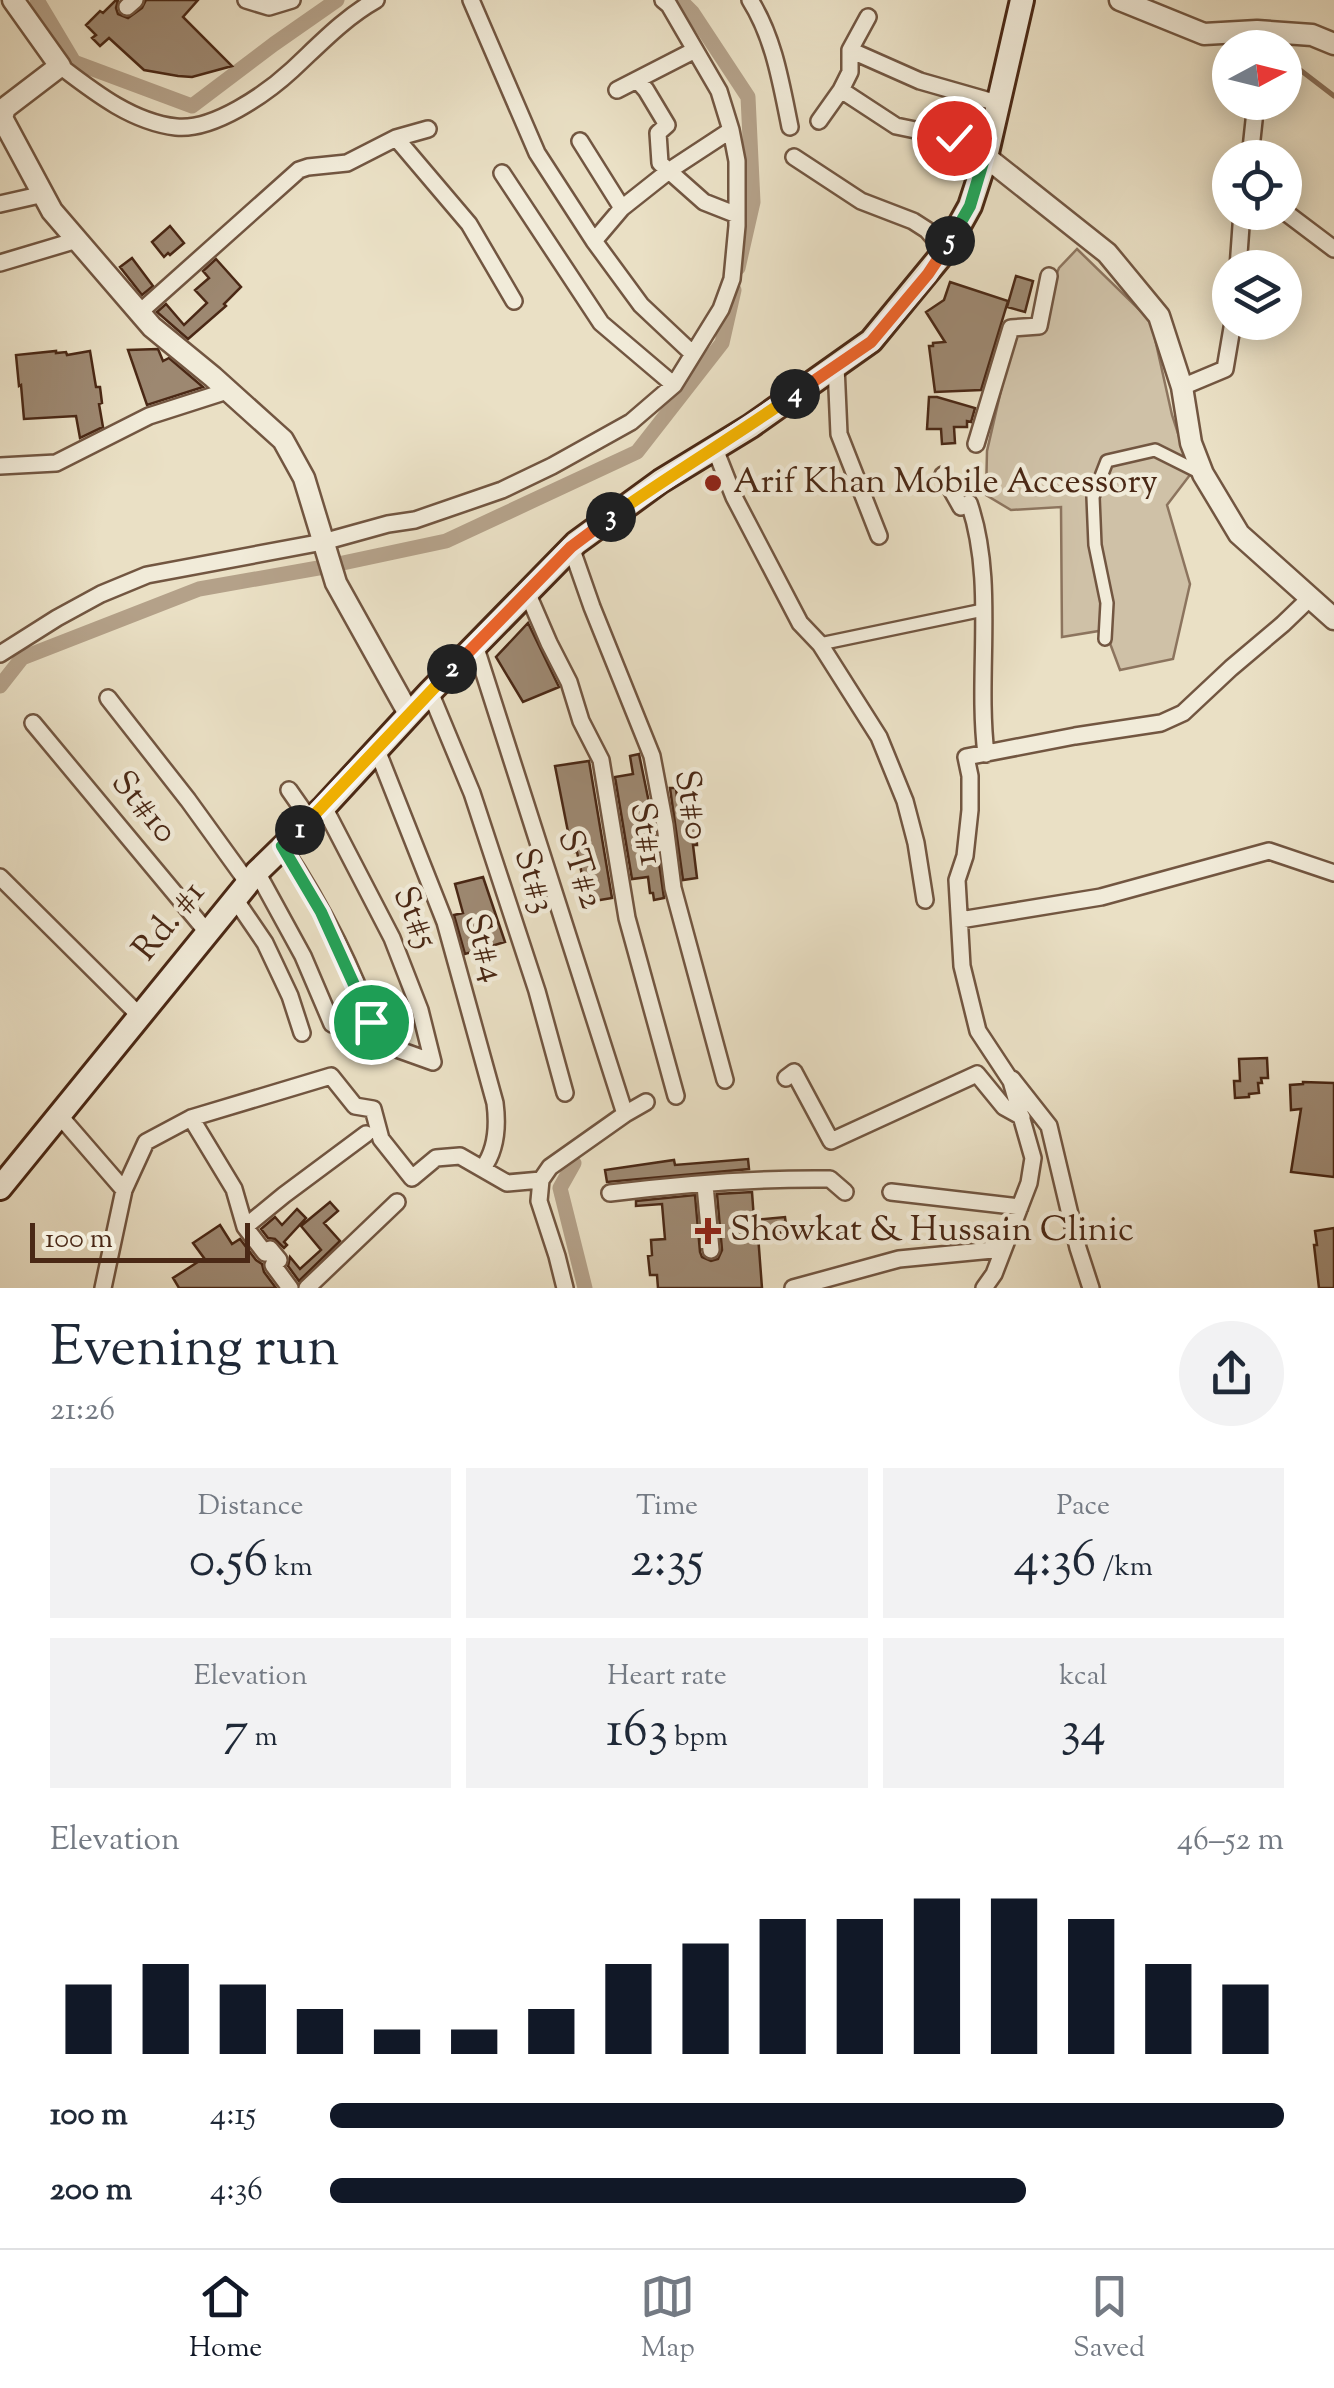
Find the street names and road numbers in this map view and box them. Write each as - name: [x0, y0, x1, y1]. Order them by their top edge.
- street label: St#10: [97, 760, 189, 856]
- street label: St#0: [659, 766, 721, 844]
- street label: St#1: [614, 798, 676, 870]
- street label: ST#2: [542, 824, 616, 916]
- street label: St#3: [499, 842, 567, 920]
- street label: Rd. #1: [122, 871, 218, 973]
- street label: St#5: [378, 879, 450, 957]
- street label: St#4: [449, 907, 517, 989]

